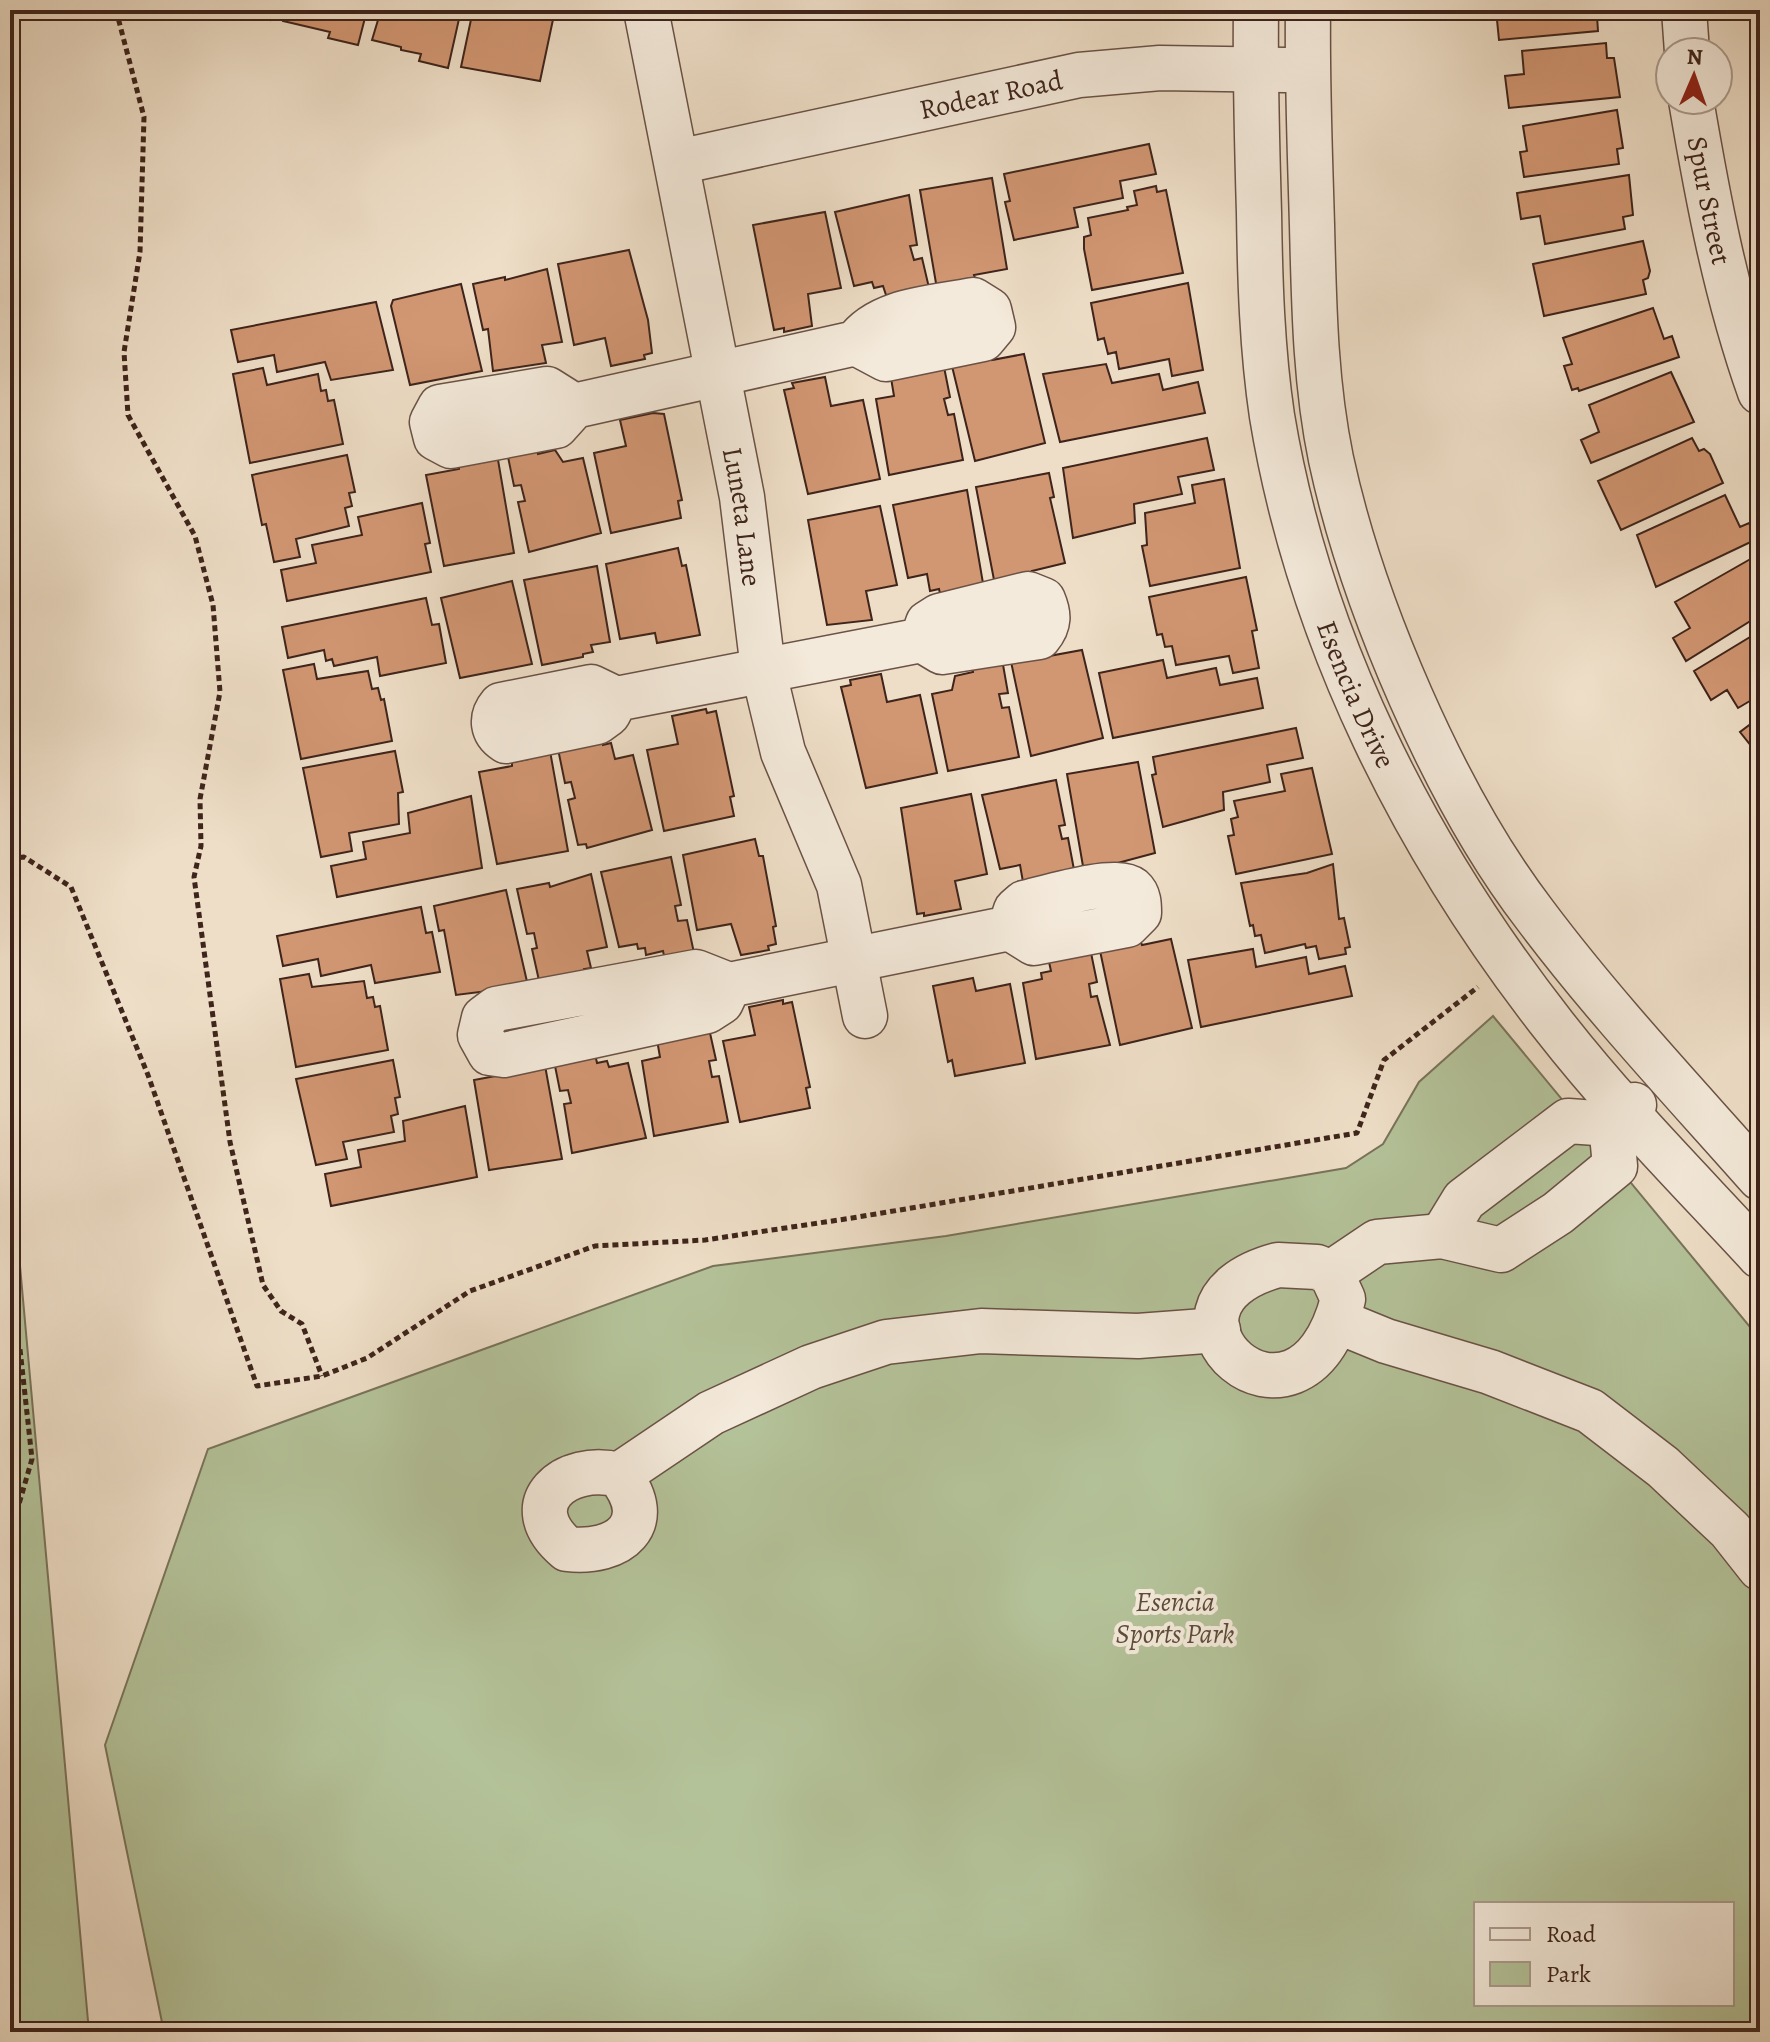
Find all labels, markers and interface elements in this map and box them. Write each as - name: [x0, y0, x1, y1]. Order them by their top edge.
- north arrow: [1654, 36, 1734, 116]
- text: N: [1686, 42, 1703, 72]
- street label: Rodear Road: [916, 61, 1067, 129]
- street label: Spur Street: [1678, 133, 1740, 268]
- street label: Luneta Lane: [713, 444, 771, 589]
- street label: Esencia Drive: [1307, 615, 1404, 775]
- park label: Esencia Sports Park: [1115, 1583, 1235, 1653]
- legend: [1474, 1902, 1734, 2006]
- text: Road: [1546, 1918, 1596, 1950]
- text: Park: [1546, 1958, 1591, 1990]

